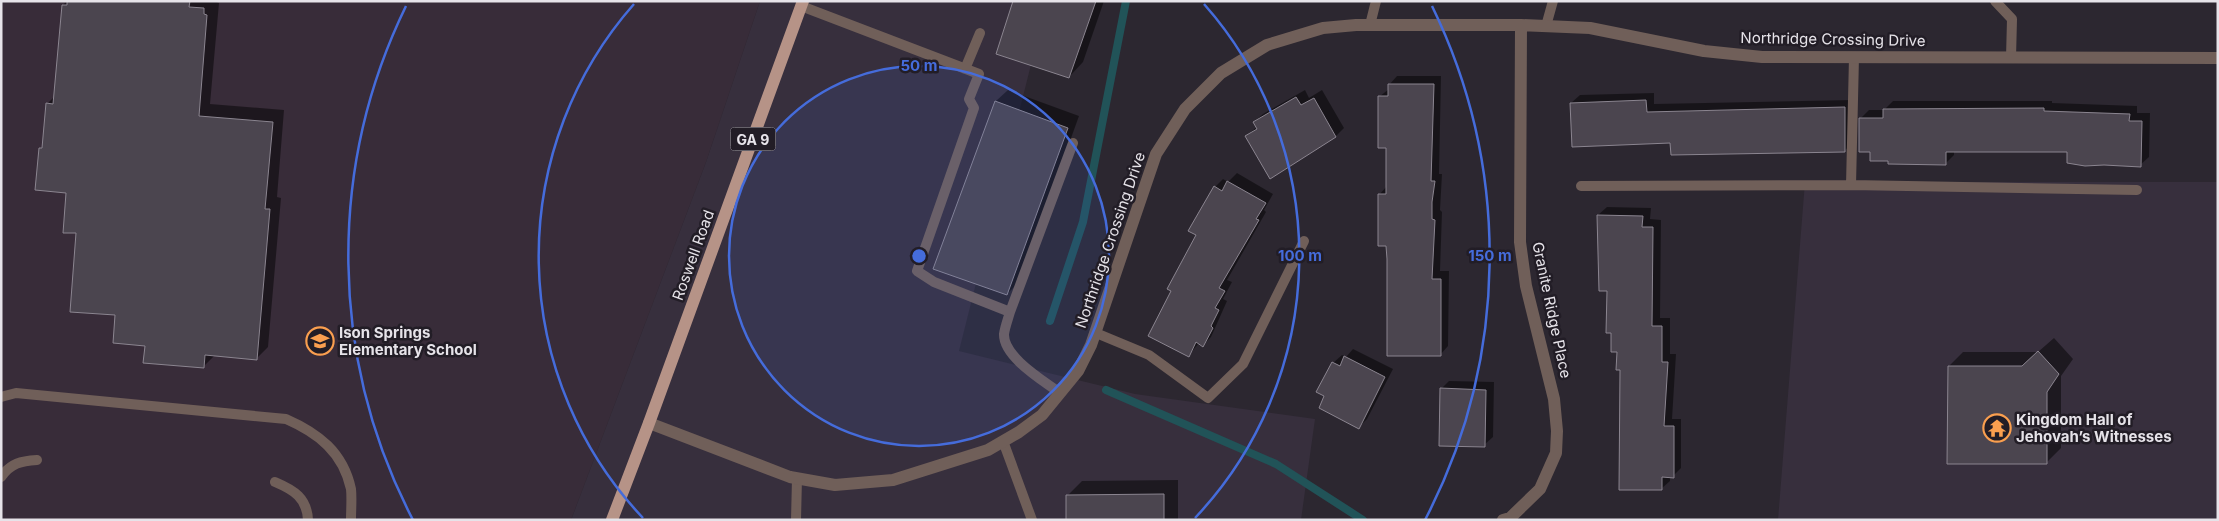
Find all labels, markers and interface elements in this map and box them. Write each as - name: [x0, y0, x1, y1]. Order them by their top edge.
- street label: Northridge Crossing Drive: [1740, 28, 1926, 50]
- text: 50 m: [901, 56, 937, 75]
- road number: GA 9: [730, 128, 776, 150]
- street label: Northridge Crossing Drive: [1071, 149, 1149, 331]
- street label: Roswell Road: [668, 207, 718, 303]
- street label: Granite Ridge Place: [1528, 240, 1576, 380]
- text: 100 m: [1278, 246, 1322, 265]
- text: 150 m: [1468, 246, 1512, 265]
- centre of rings: [910, 247, 928, 265]
- place label: Ison Springs Elementary School: [339, 323, 477, 359]
- school or university icon: Ison Springs Elementary School: [305, 326, 335, 356]
- place label: Kingdom Hall of Jehovah’s Witnesses: [2016, 410, 2172, 446]
- temple icon: Kingdom Hall of Jehovah’s Witnesses: [1982, 413, 2012, 443]

